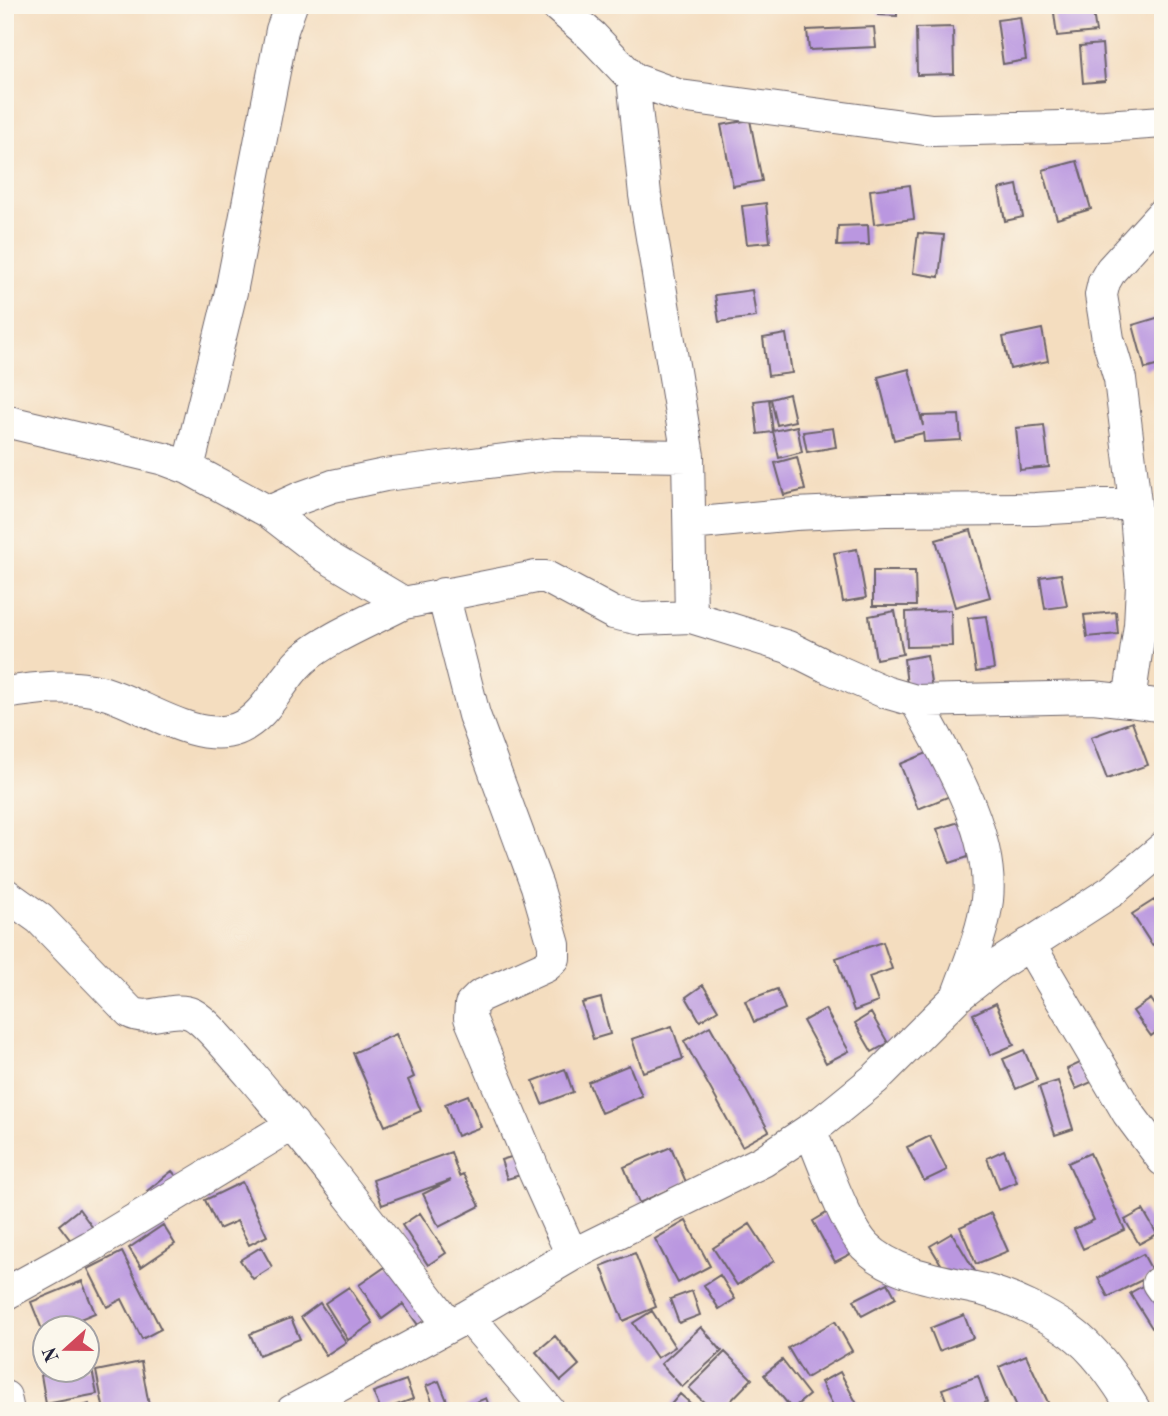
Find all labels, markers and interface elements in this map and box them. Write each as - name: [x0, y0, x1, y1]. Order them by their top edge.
- north arrow: [32, 1314, 102, 1384]
- text: N: [41, 1344, 64, 1364]

